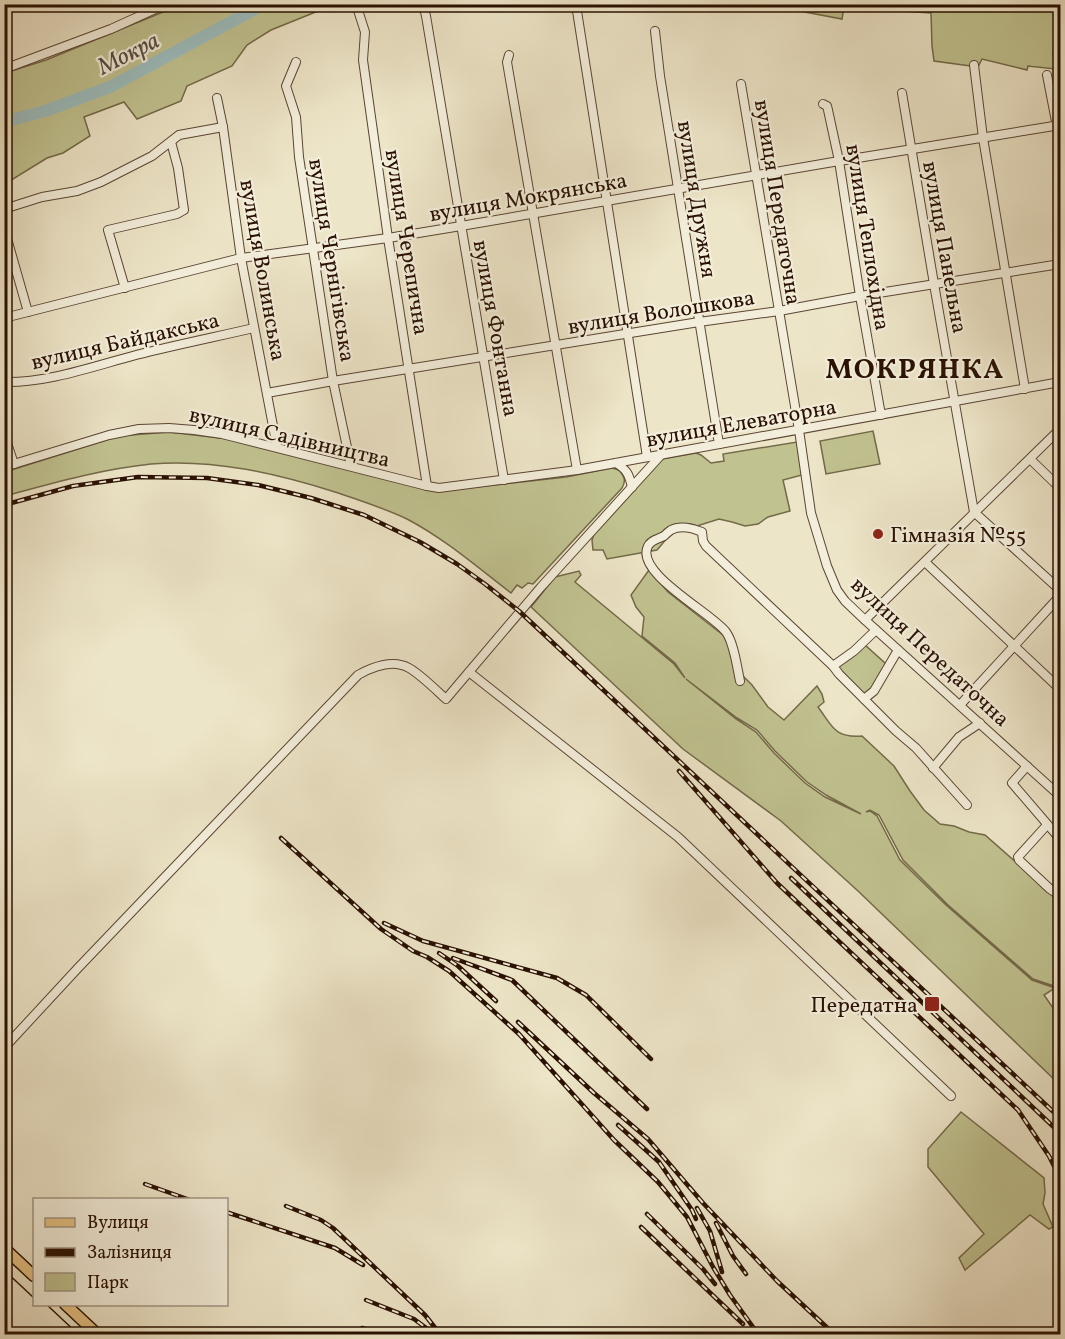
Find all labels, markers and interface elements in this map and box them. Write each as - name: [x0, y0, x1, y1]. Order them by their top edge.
- water label: Мокра: [91, 25, 166, 85]
- street label: вулиця Передаточна: [745, 97, 808, 307]
- street label: вулиця Дружня: [668, 118, 723, 280]
- street label: вулиця Теплохідна: [836, 142, 897, 333]
- street label: вулиця Черепична: [376, 147, 436, 338]
- street label: вулиця Чернігівська: [299, 157, 362, 364]
- street label: вулиця Панельна: [913, 159, 974, 336]
- street label: вулиця Мокрянська: [427, 166, 630, 231]
- street label: вулиця Волинська: [230, 177, 293, 364]
- street label: вулиця Фонтанна: [464, 238, 525, 419]
- street label: вулиця Волошкова: [566, 283, 757, 344]
- street label: вулиця Байдакська: [28, 306, 223, 379]
- district label: МОКРЯНКА: [825, 351, 1005, 390]
- street label: вулиця Елеваторна: [644, 392, 839, 456]
- street label: вулиця Садівництва: [186, 400, 393, 477]
- place label: Гімназія №55: [890, 521, 1026, 552]
- marker: Гімназія №55: [871, 527, 885, 541]
- street label: вулиця Передаточна: [843, 571, 1016, 735]
- place label: Передатна: [810, 991, 918, 1022]
- marker: Передатна: [923, 995, 941, 1013]
- legend: [33, 1198, 228, 1306]
- text: Вулиця: [87, 1211, 149, 1236]
- text: Залізниця: [87, 1241, 172, 1266]
- text: Парк: [87, 1271, 129, 1296]

